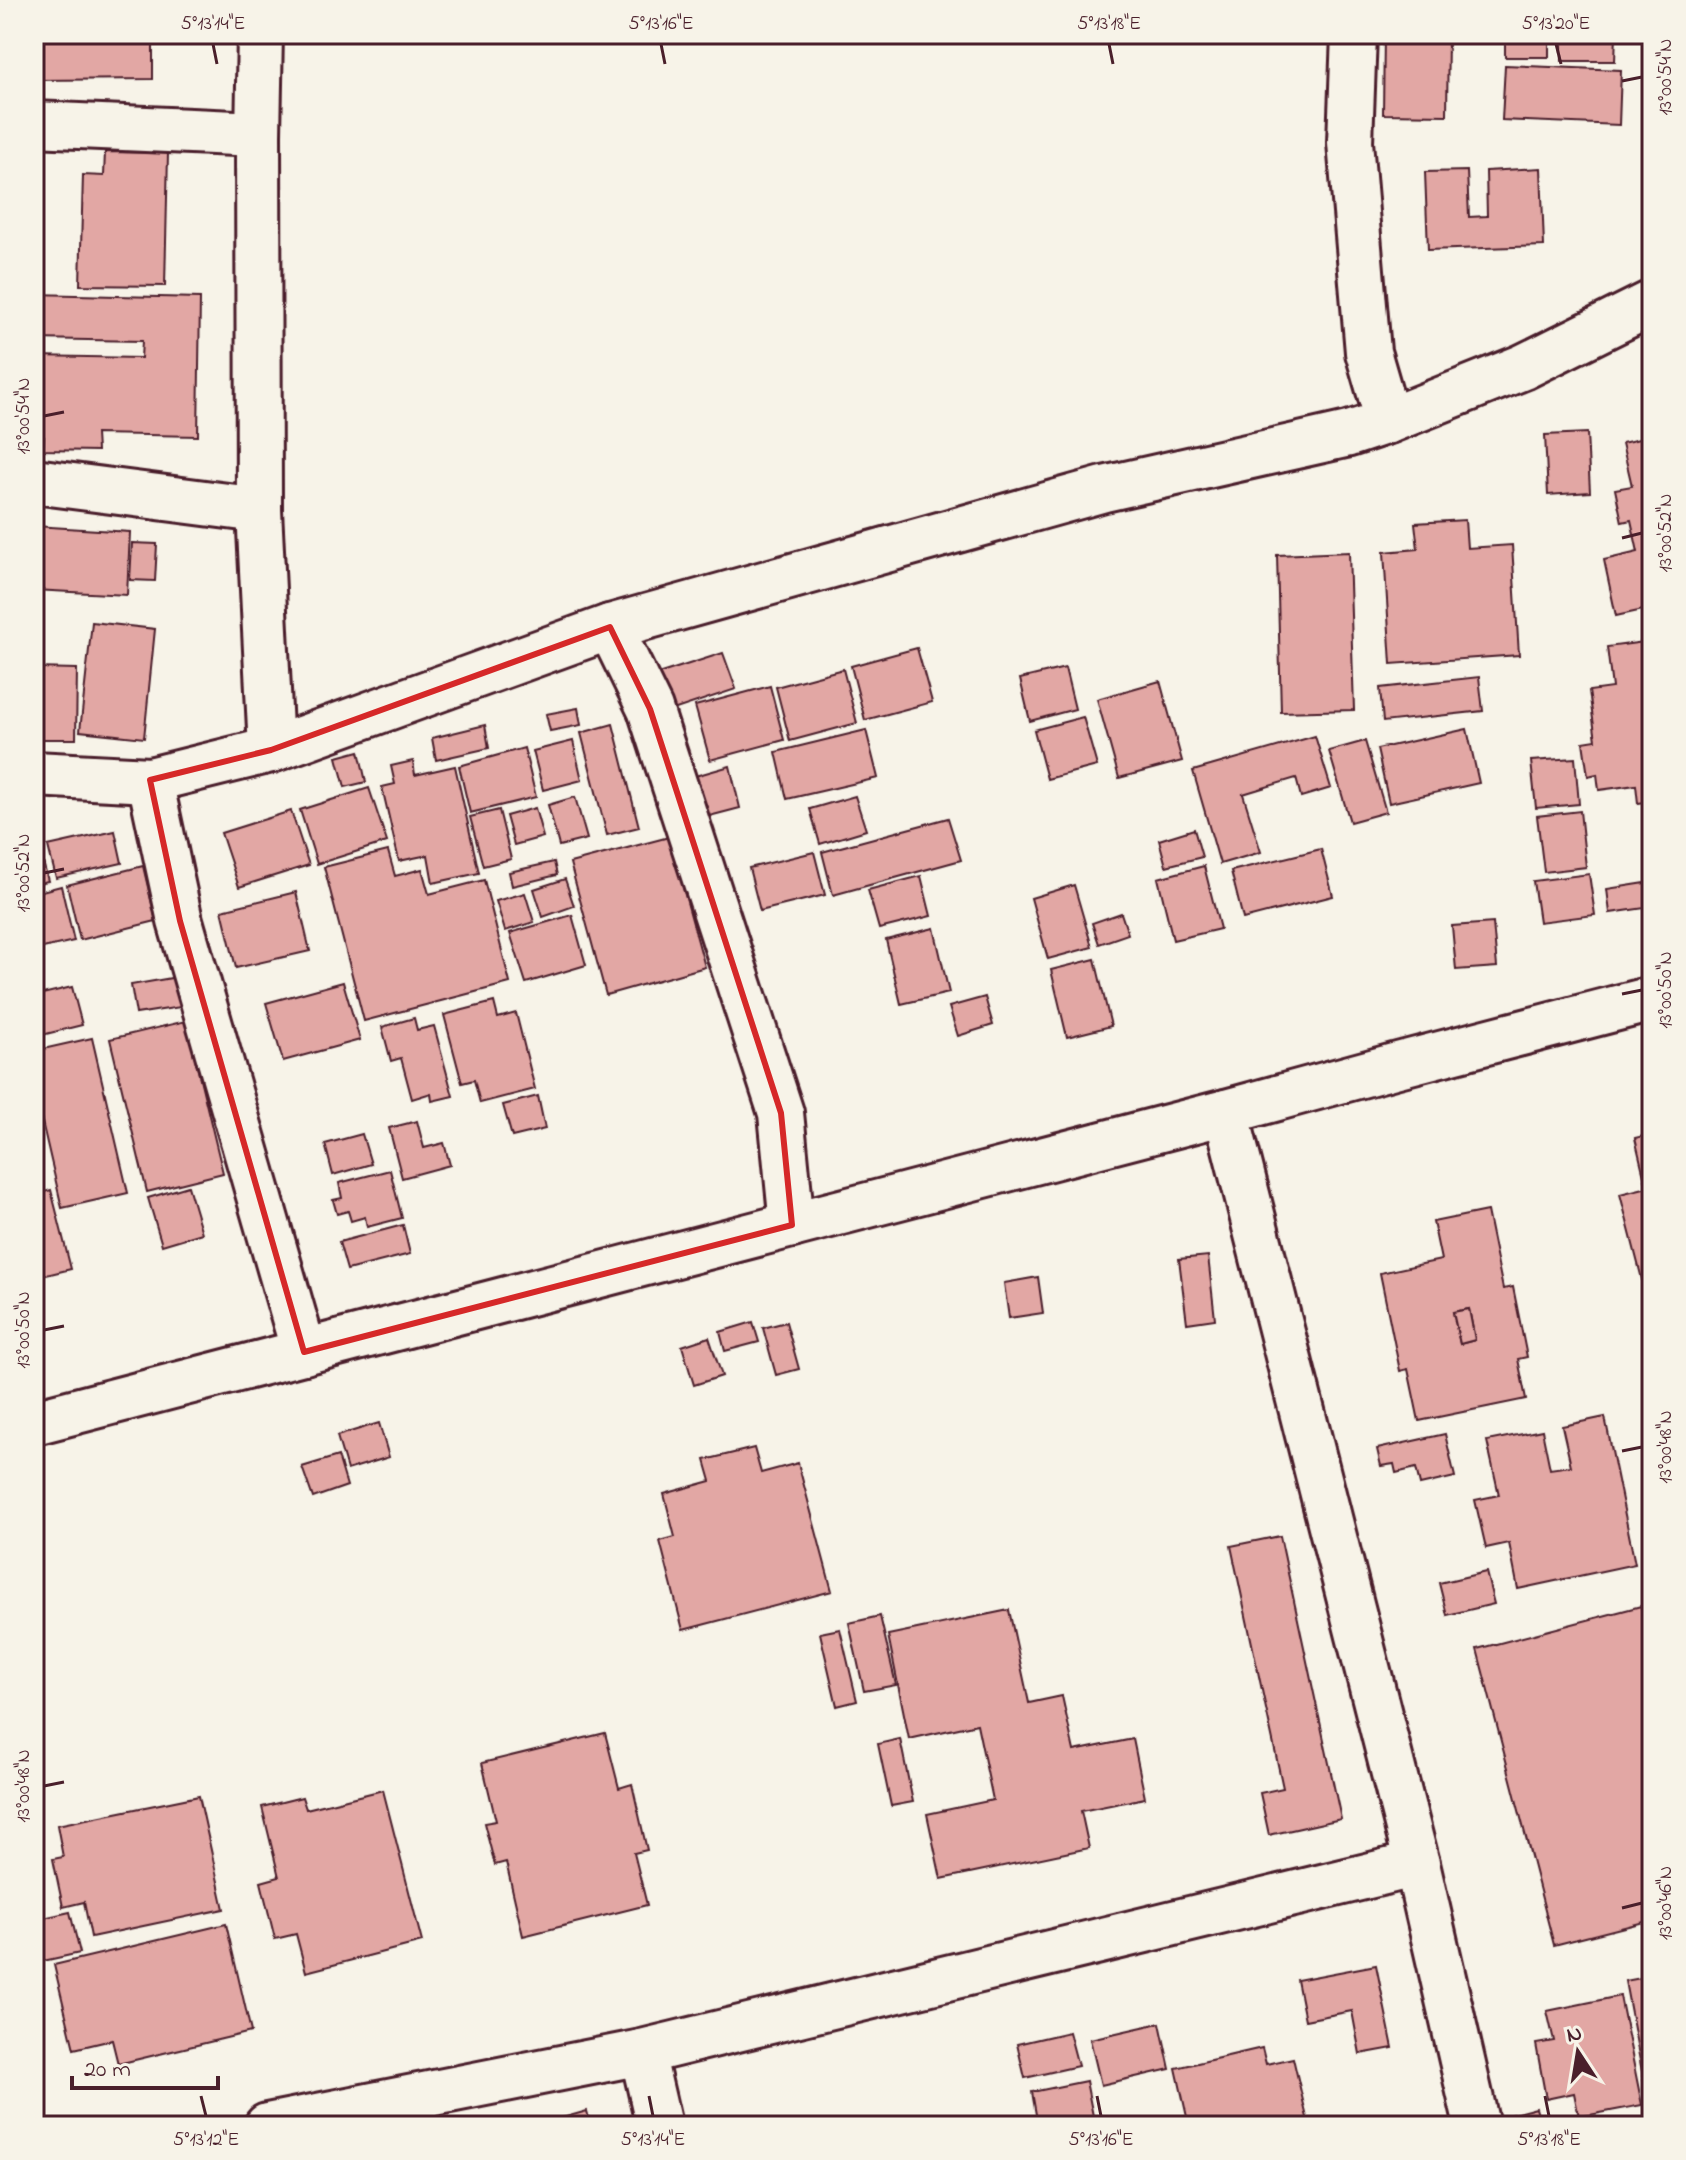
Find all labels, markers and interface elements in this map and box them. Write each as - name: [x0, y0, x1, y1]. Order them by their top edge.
- text: 5°13'14"E: [181, 10, 245, 39]
- text: 5°13'16"E: [628, 10, 694, 39]
- text: 5°13'18"E: [1077, 10, 1141, 39]
- text: 5°13'20"E: [1522, 10, 1590, 39]
- text: 13°00'54"N: [1652, 38, 1681, 116]
- text: 13°00'54"N: [10, 377, 39, 455]
- text: 13°00'52"N: [1652, 494, 1681, 572]
- text: 13°00'52"N: [10, 834, 39, 912]
- text: 13°00'50"N: [1652, 951, 1681, 1029]
- text: 13°00'50"N: [10, 1291, 39, 1369]
- text: 13°00'48"N: [1652, 1410, 1681, 1484]
- text: 13°00'48"N: [10, 1749, 39, 1823]
- text: 13°00'46"N: [1652, 1866, 1681, 1940]
- north arrow: [1538, 2012, 1618, 2092]
- text: N: [1564, 2018, 1585, 2053]
- scale bar: [72, 2040, 218, 2090]
- text: 20 m: [84, 2053, 131, 2088]
- text: 5°13'12"E: [173, 2126, 239, 2155]
- text: 5°13'14"E: [621, 2126, 685, 2155]
- text: 5°13'16"E: [1068, 2126, 1134, 2155]
- text: 5°13'18"E: [1517, 2126, 1581, 2155]

